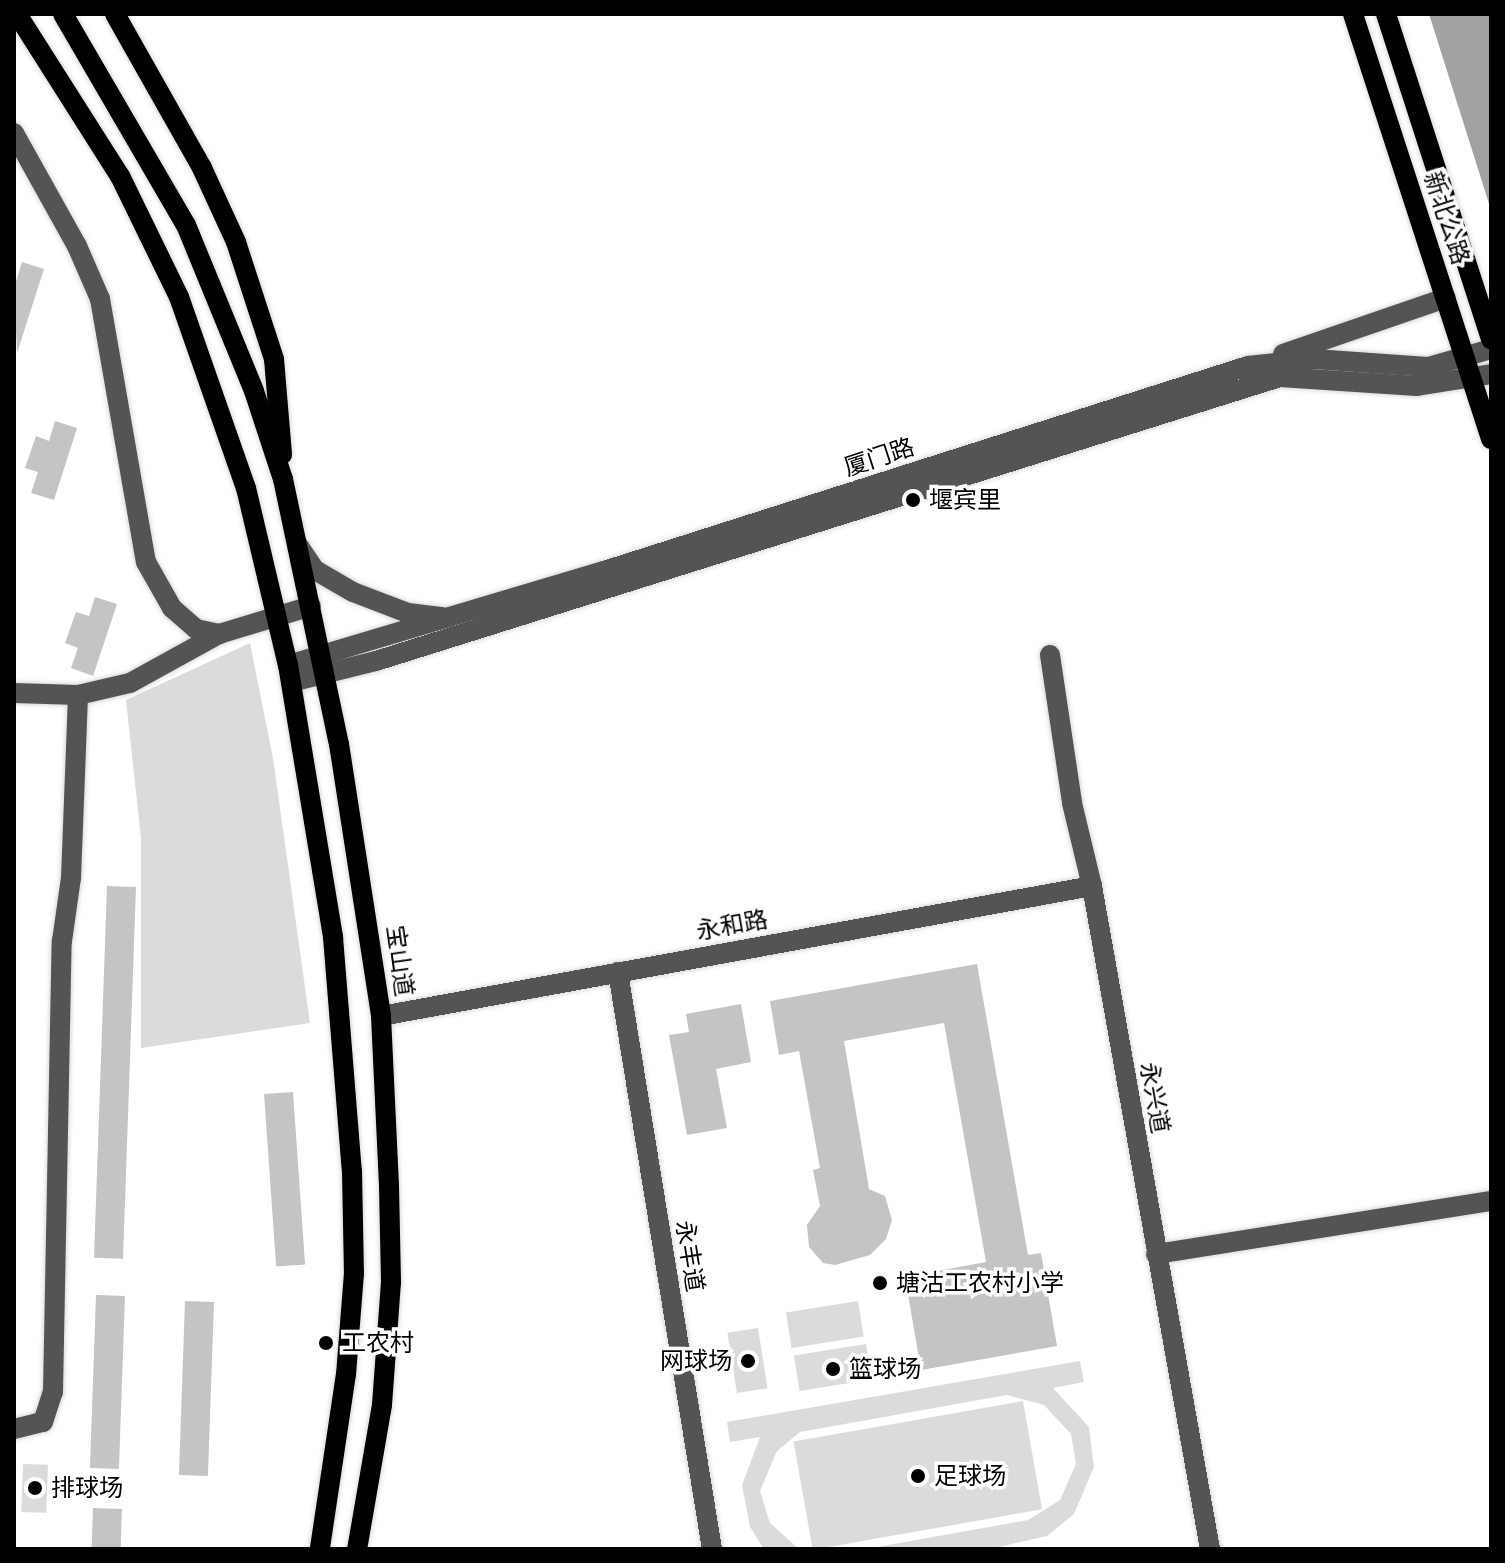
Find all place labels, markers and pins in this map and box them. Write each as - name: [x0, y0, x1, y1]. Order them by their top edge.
- place label: 堰宾里: [929, 486, 1001, 514]
- marker: 堰宾里: [904, 491, 922, 509]
- place label: 塘沽工农村小学: [896, 1269, 1064, 1297]
- marker: 塘沽工农村小学: [871, 1274, 889, 1292]
- place label: 工农村: [342, 1329, 414, 1357]
- marker: 工农村: [317, 1334, 335, 1352]
- place label: 网球场: [660, 1347, 732, 1375]
- marker: 网球场: [739, 1352, 757, 1370]
- place label: 篮球场: [849, 1355, 921, 1383]
- marker: 篮球场: [824, 1360, 842, 1378]
- place label: 足球场: [934, 1462, 1006, 1490]
- marker: 足球场: [909, 1467, 927, 1485]
- place label: 排球场: [51, 1474, 123, 1502]
- marker: 排球场: [26, 1479, 44, 1497]

